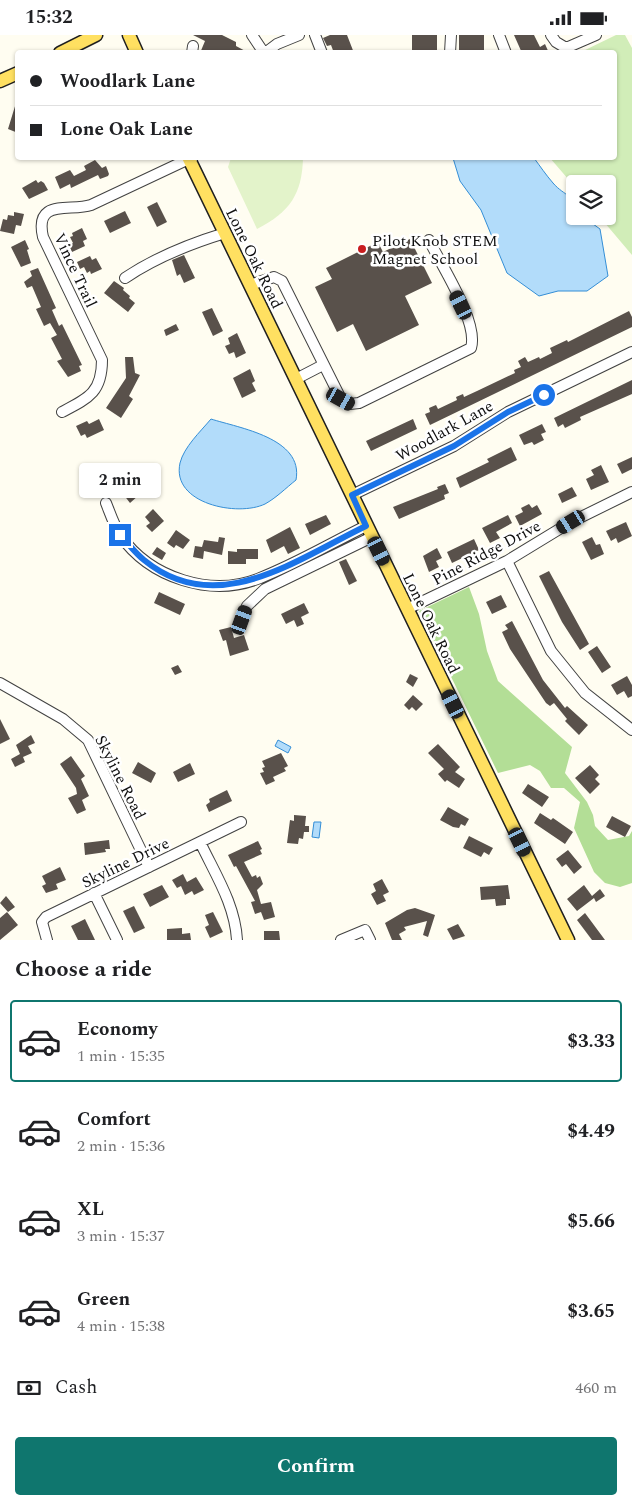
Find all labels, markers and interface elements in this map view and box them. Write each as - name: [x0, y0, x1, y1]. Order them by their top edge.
- text: 15:32: [25, 3, 73, 32]
- text: Woodlark Lane: [60, 67, 195, 96]
- text: Lone Oak Lane: [60, 115, 193, 144]
- map controls: [566, 175, 616, 225]
- button: layers: [566, 175, 616, 225]
- street label: Lone Oak Road: [219, 204, 289, 313]
- street label: Vince Trail: [47, 229, 103, 312]
- place label: Pilot Knob STEM Magnet School: [372, 229, 498, 271]
- marker: Pilot Knob STEM Magnet School: [356, 243, 368, 255]
- car: [447, 288, 474, 322]
- route start: [533, 384, 555, 406]
- car: [324, 385, 357, 413]
- street label: Woodlark Lane: [391, 394, 498, 468]
- callout: 2 min: [79, 463, 161, 497]
- text: 2 min: [99, 468, 141, 492]
- car: [554, 508, 587, 536]
- street label: Pine Ridge Drive: [428, 514, 545, 592]
- route end: [109, 524, 131, 546]
- car: [365, 534, 392, 568]
- street label: Lone Oak Road: [396, 569, 466, 678]
- car: [229, 603, 254, 637]
- car: [439, 687, 466, 721]
- street label: Skyline Road: [89, 731, 152, 824]
- car: [506, 825, 533, 859]
- street label: Skyline Drive: [77, 831, 173, 895]
- text: Choose a ride: [15, 953, 152, 986]
- text: Economy: [77, 1015, 158, 1044]
- icon: car: [17, 1019, 62, 1064]
- text: $3.33: [567, 1027, 615, 1056]
- text: 1 min · 15:35: [77, 1044, 165, 1068]
- text: Comfort: [77, 1105, 151, 1134]
- icon: car: [17, 1109, 62, 1154]
- text: $4.49: [567, 1117, 615, 1146]
- text: 2 min · 15:36: [77, 1134, 165, 1158]
- text: XL: [77, 1195, 104, 1224]
- icon: car: [17, 1199, 62, 1244]
- text: $5.66: [567, 1207, 615, 1236]
- text: 3 min · 15:37: [77, 1224, 165, 1248]
- text: Green: [77, 1285, 130, 1314]
- icon: car: [17, 1289, 62, 1334]
- text: $3.65: [567, 1297, 615, 1326]
- text: 4 min · 15:38: [77, 1314, 165, 1338]
- text: Cash: [55, 1373, 97, 1402]
- icon: cash: [15, 1374, 43, 1402]
- text: 460 m: [575, 1376, 617, 1400]
- button: Confirm: [15, 1437, 617, 1495]

